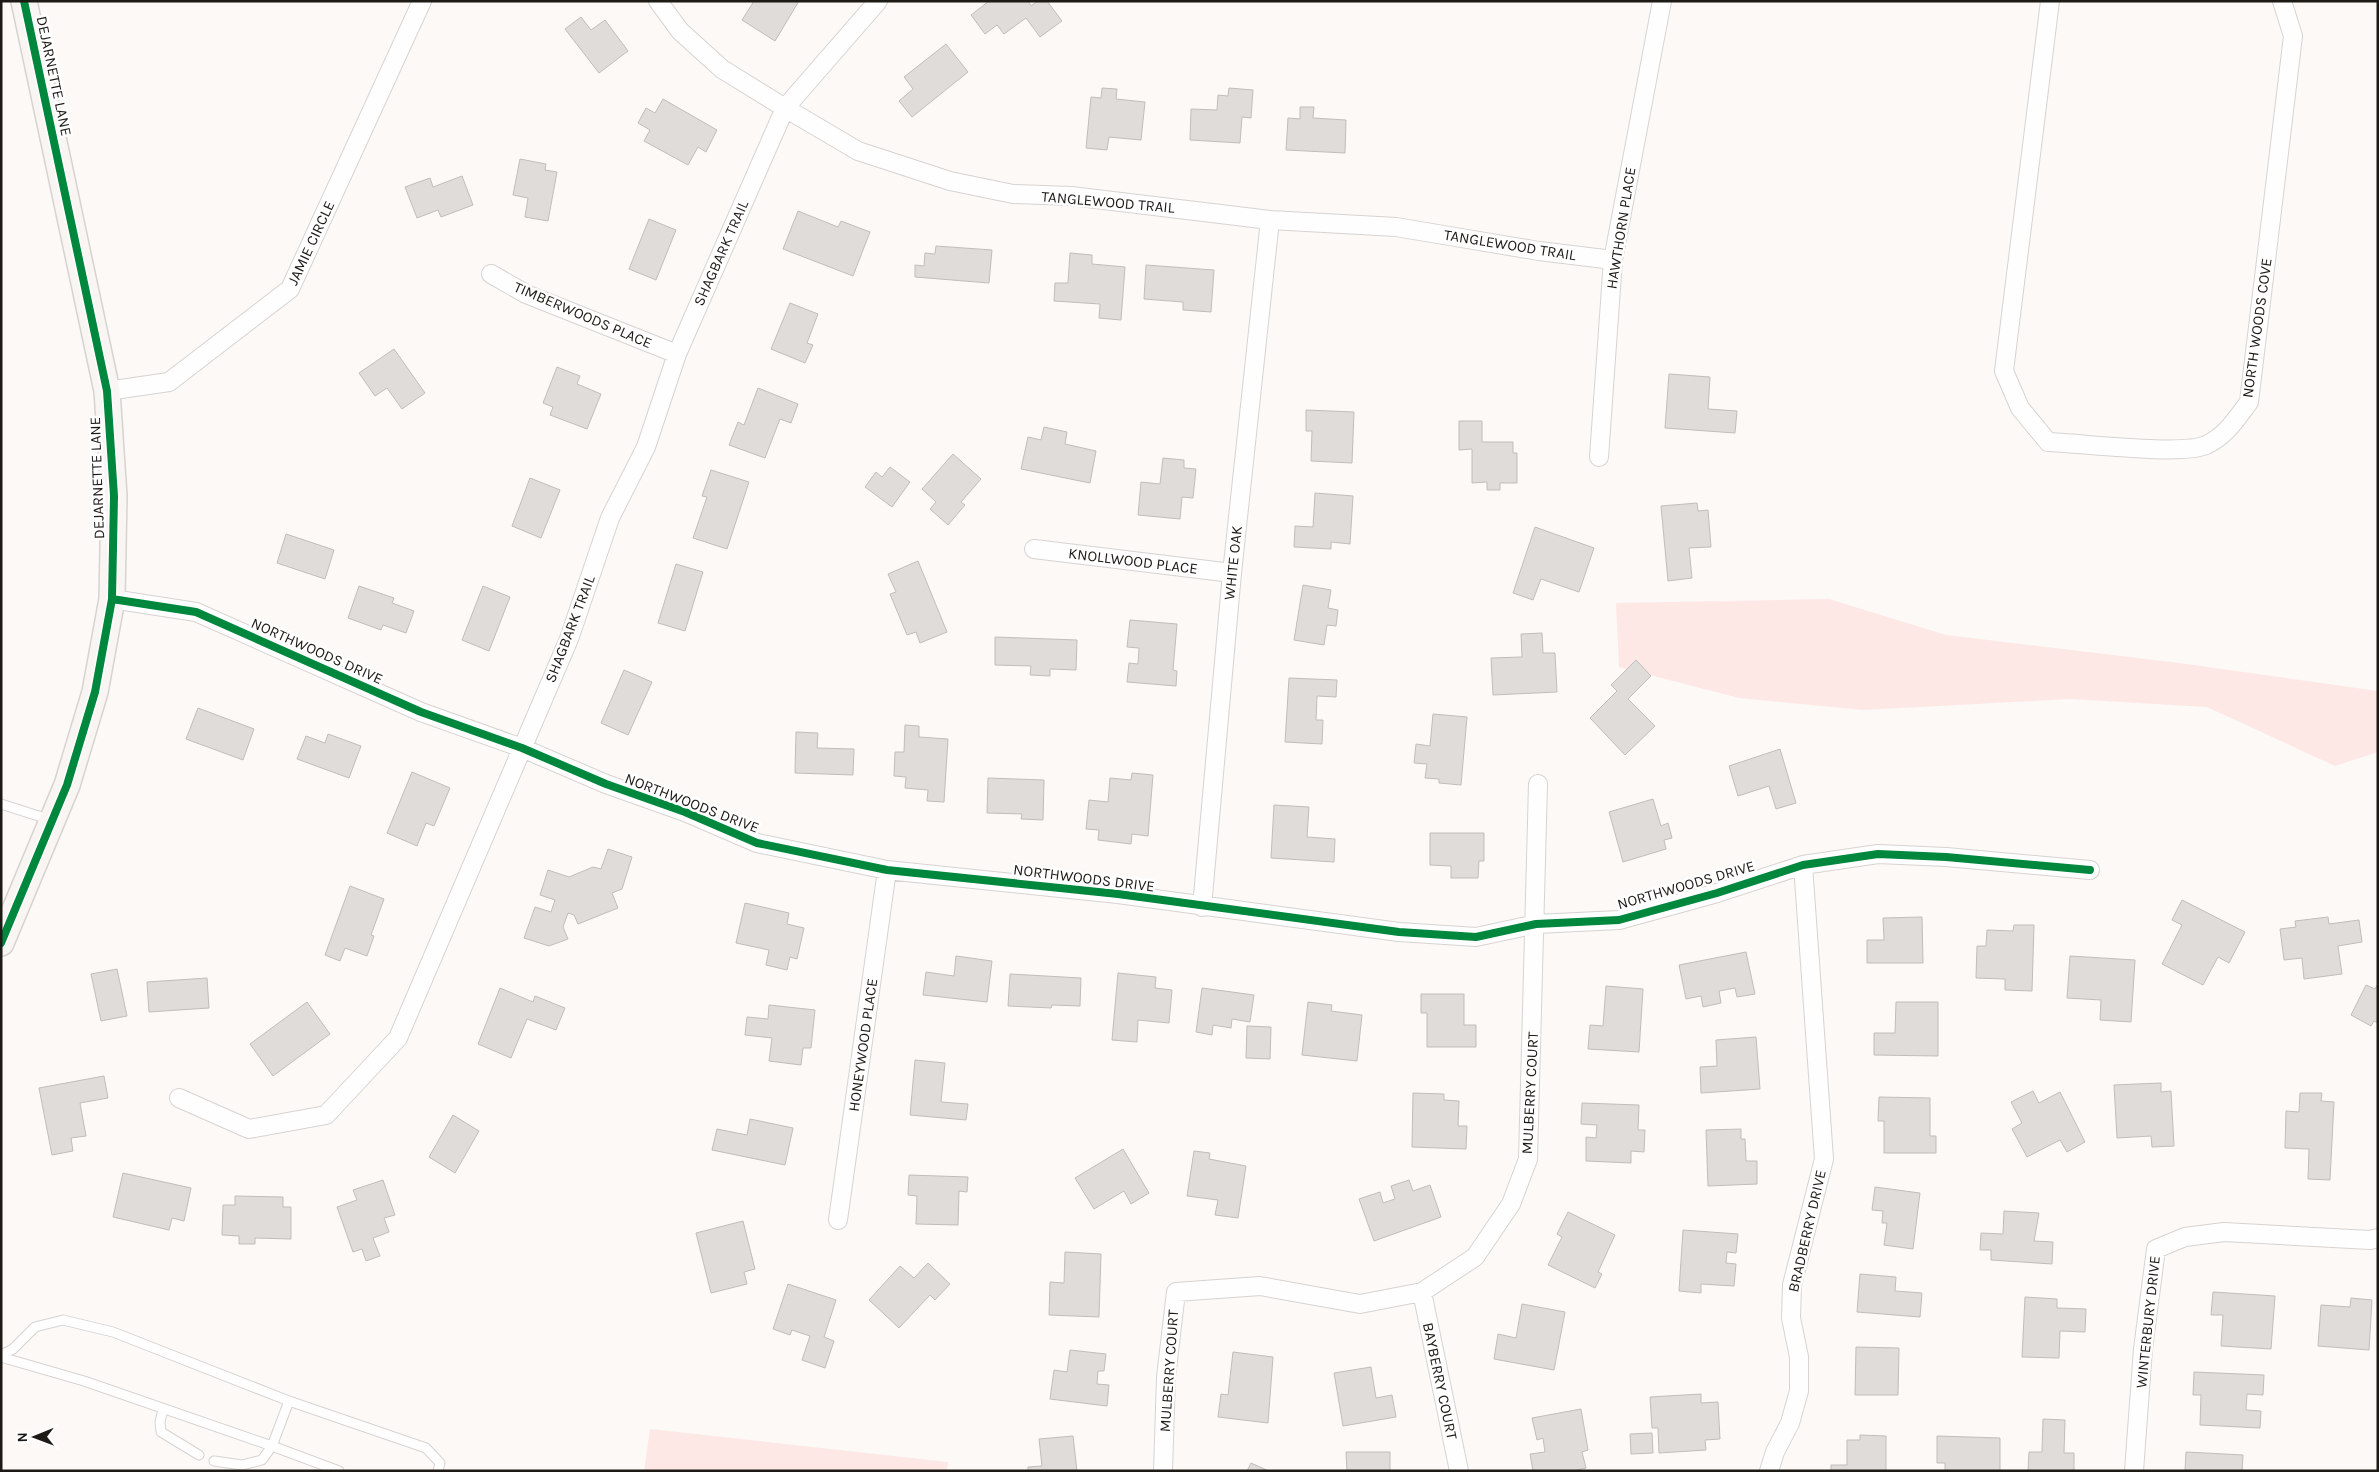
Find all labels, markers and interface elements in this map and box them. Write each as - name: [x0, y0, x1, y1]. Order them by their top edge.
- street label: DEJARNETTE LANE: [32, 14, 76, 138]
- street label: HAWTHORN PLACE: [1602, 166, 1640, 290]
- street label: TANGLEWOOD TRAIL: [1041, 187, 1175, 217]
- street label: SHAGBARK TRAIL: [690, 197, 752, 309]
- street label: JAMIE CIRCLE: [284, 198, 338, 288]
- street label: TANGLEWOOD TRAIL: [1443, 226, 1577, 264]
- street label: NORTH WOODS COVE: [2238, 257, 2276, 399]
- street label: TIMBERWOODS PLACE: [511, 278, 655, 352]
- street label: DEJARNETTE LANE: [86, 417, 108, 539]
- street label: WHITE OAK: [1220, 525, 1246, 601]
- street label: KNOLLWOOD PLACE: [1067, 544, 1199, 578]
- street label: SHAGBARK TRAIL: [541, 573, 599, 685]
- street label: NORTHWOODS DRIVE: [248, 614, 386, 688]
- street label: NORTHWOODS DRIVE: [622, 769, 762, 837]
- street label: NORTHWOODS DRIVE: [1615, 857, 1757, 913]
- street label: NORTHWOODS DRIVE: [1012, 860, 1156, 896]
- street label: HONEYWOOD PLACE: [845, 977, 881, 1113]
- street label: MULBERRY COURT: [1518, 1031, 1542, 1155]
- street label: BRADBERRY DRIVE: [1784, 1168, 1830, 1294]
- street label: WINTERBURY DRIVE: [2132, 1255, 2164, 1389]
- street label: MULBERRY COURT: [1156, 1309, 1182, 1433]
- street label: BAYBERRY COURT: [1419, 1321, 1461, 1442]
- north arrow: [10, 1412, 60, 1462]
- text: N: [14, 1432, 31, 1442]

